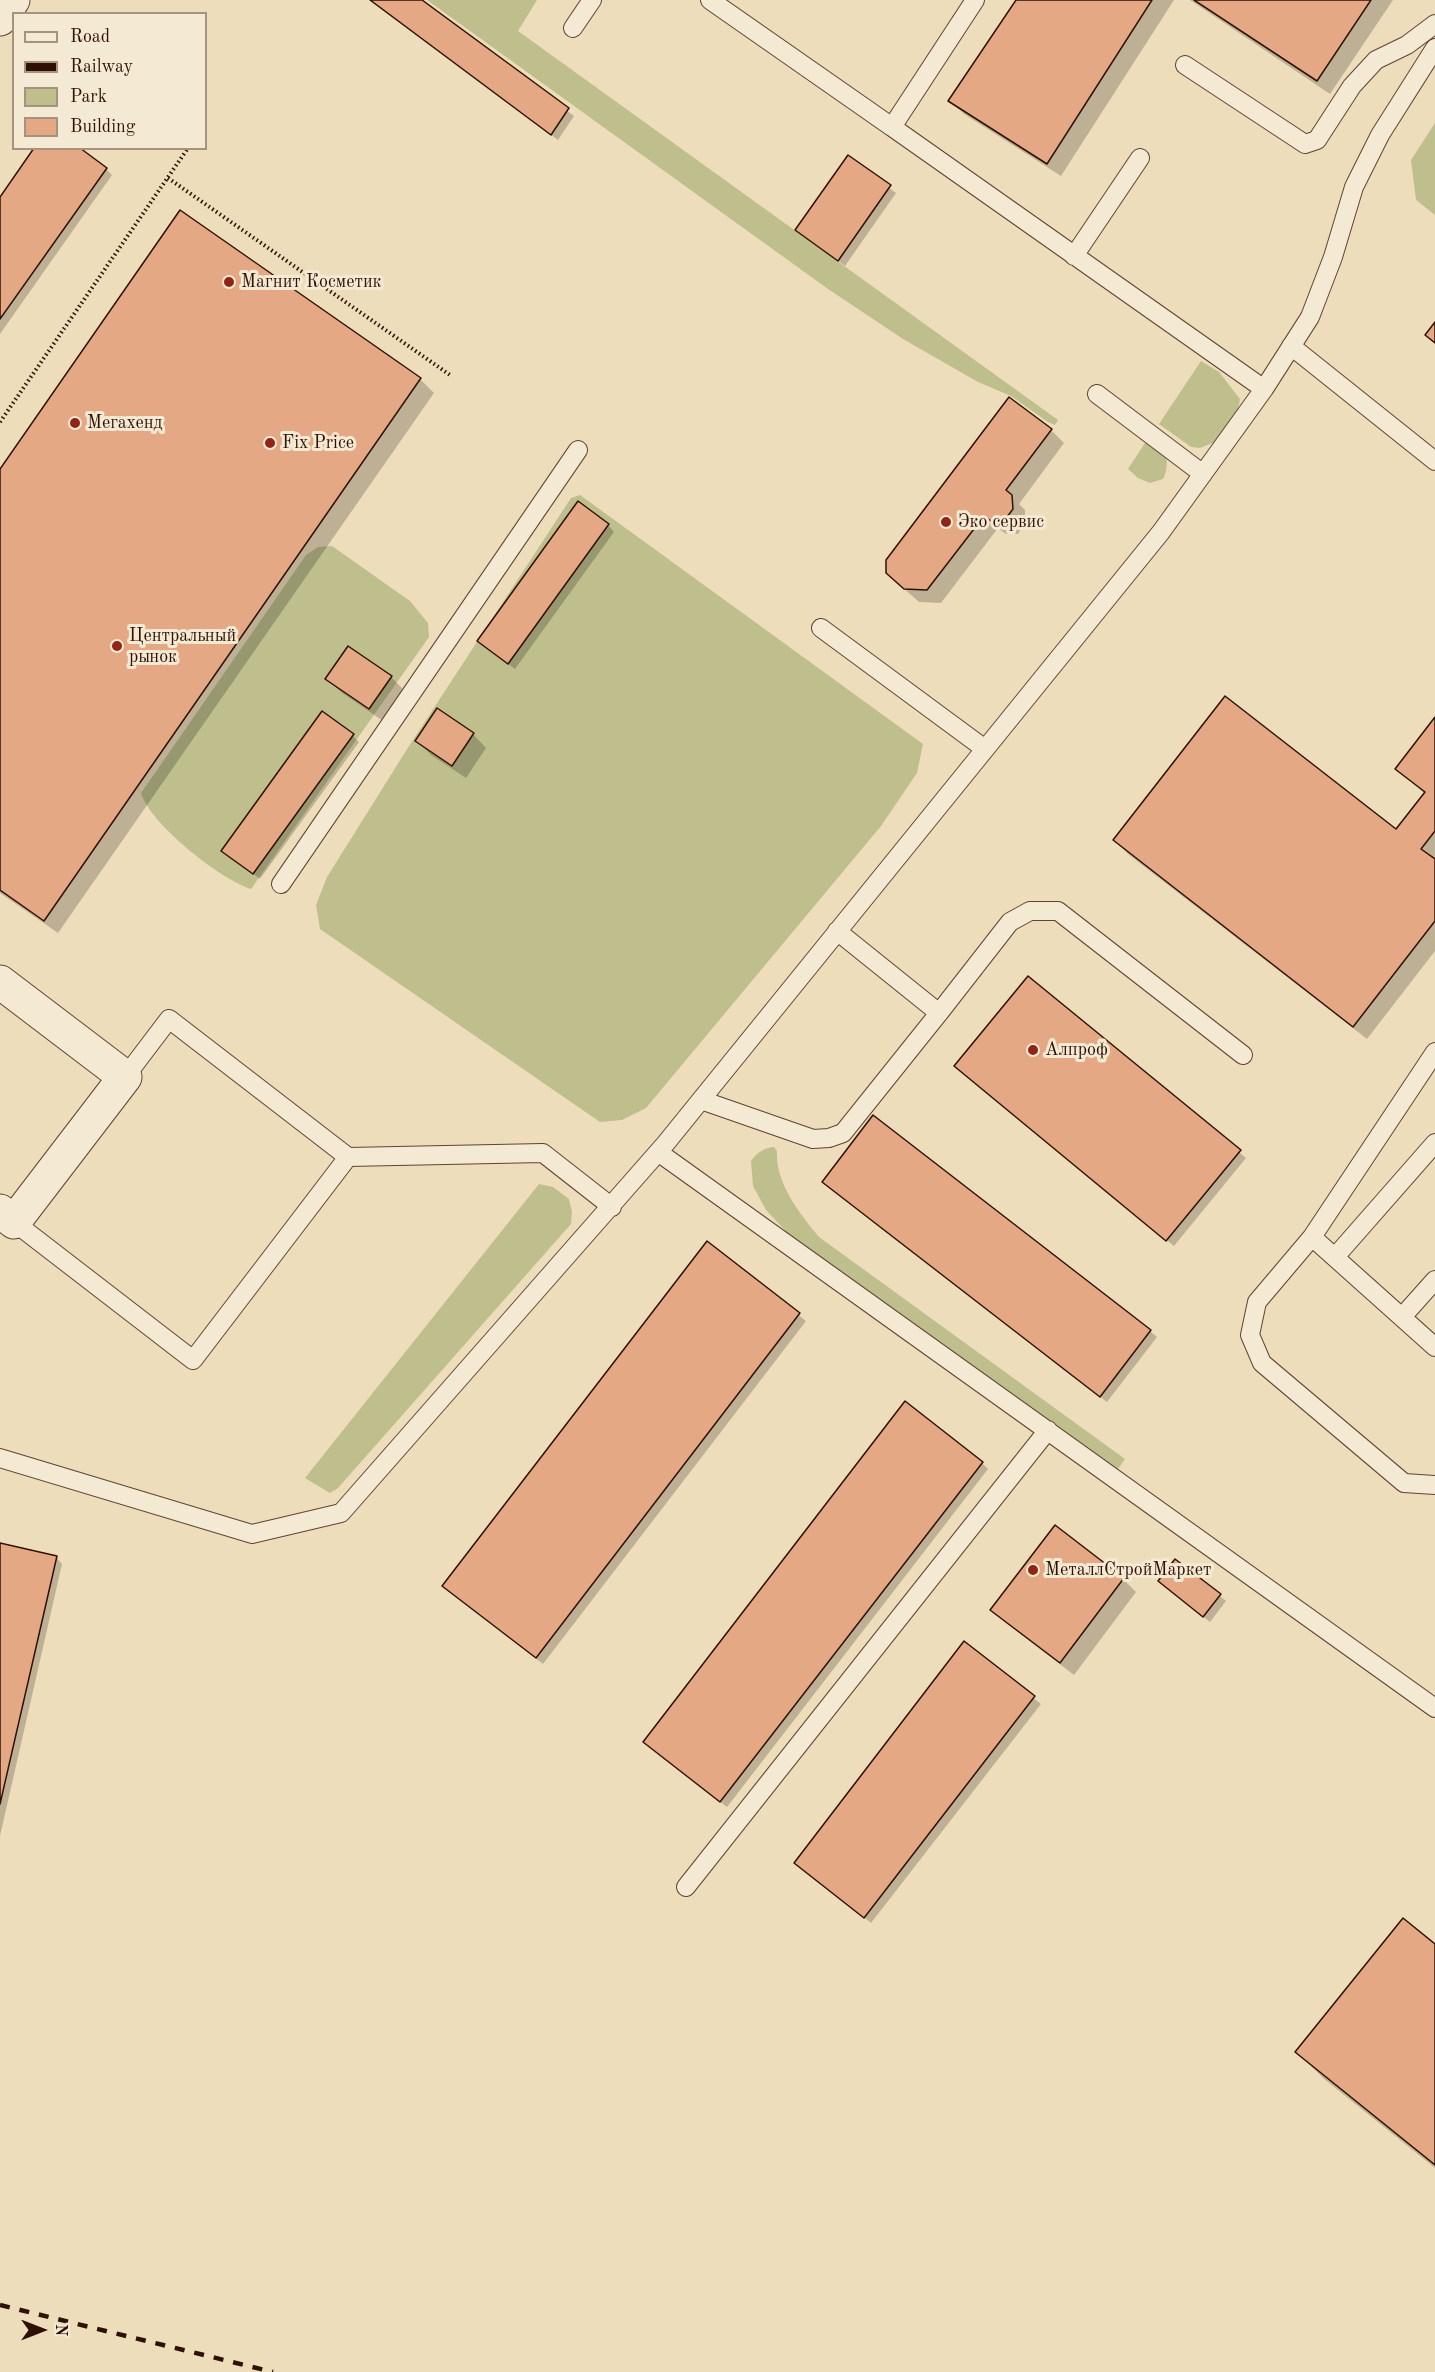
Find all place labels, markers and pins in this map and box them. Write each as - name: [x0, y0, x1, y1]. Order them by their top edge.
- place label: Магнит Косметик: [241, 271, 382, 293]
- marker: Магнит Косметик: [222, 275, 236, 289]
- place label: Мегахенд: [87, 412, 162, 434]
- marker: Мегахенд: [68, 416, 82, 430]
- place label: Fix Price: [282, 432, 354, 454]
- marker: Fix Price: [263, 436, 277, 450]
- place label: Эко сервис: [958, 511, 1044, 533]
- marker: Эко сервис: [939, 515, 953, 529]
- place label: Центральный рынок: [129, 625, 236, 668]
- marker: Центральный рынок: [110, 639, 124, 653]
- place label: Алпроф: [1045, 1039, 1108, 1061]
- marker: Алпроф: [1026, 1043, 1040, 1057]
- place label: МеталлСтройМаркет: [1045, 1559, 1211, 1581]
- marker: МеталлСтройМаркет: [1026, 1563, 1040, 1577]

